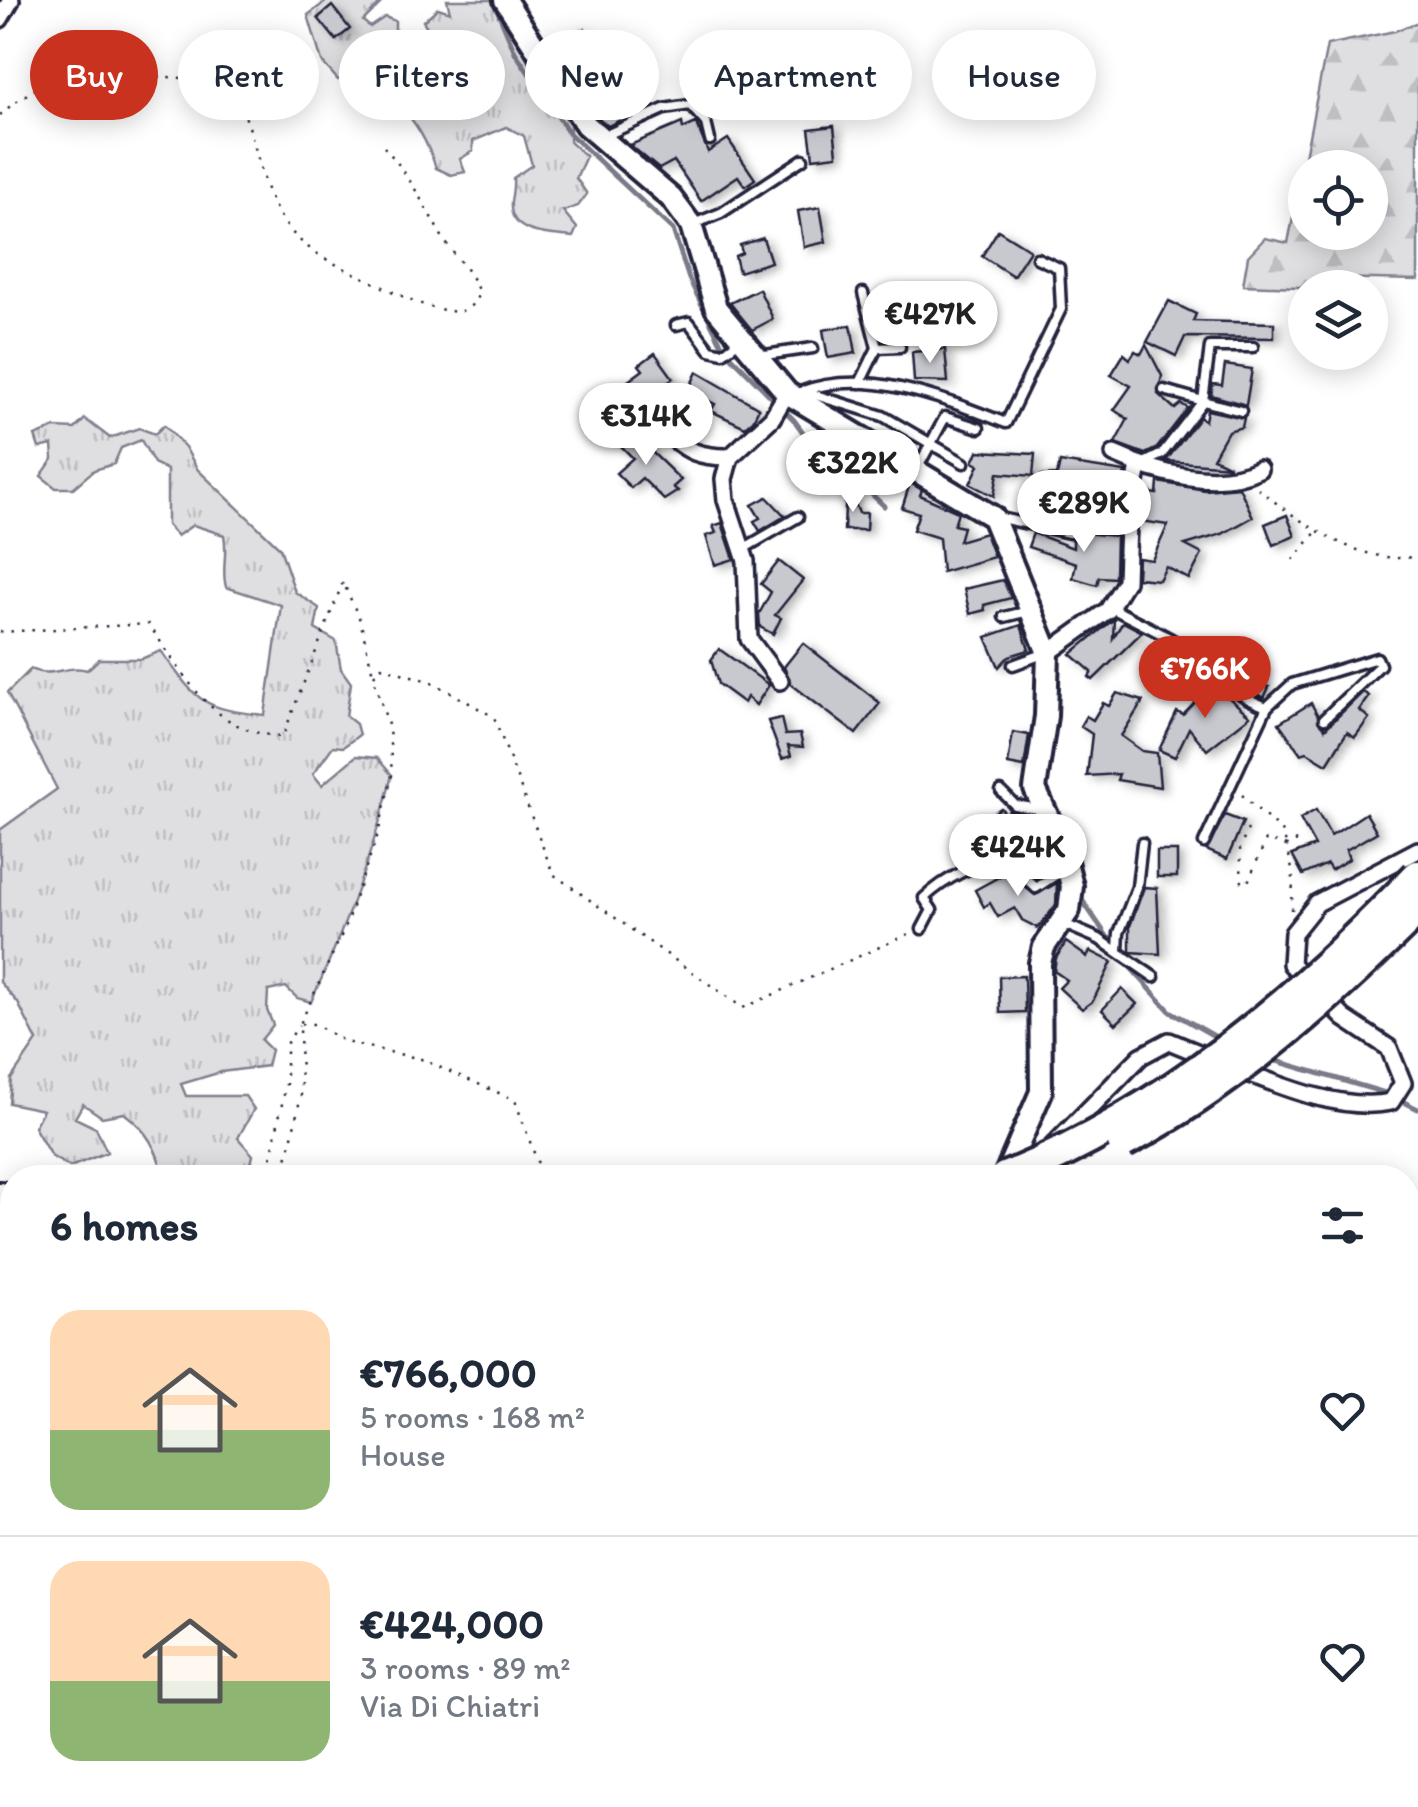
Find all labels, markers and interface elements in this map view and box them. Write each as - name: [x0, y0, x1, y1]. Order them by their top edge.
- chip: Buy: [30, 30, 158, 120]
- chip: Rent: [178, 30, 319, 120]
- chip: Filters: [339, 30, 505, 120]
- chip: New: [525, 30, 659, 120]
- chip: Apartment: [679, 30, 912, 120]
- chip: House: [932, 30, 1096, 120]
- map controls: [1288, 150, 1388, 370]
- button: locate: [1288, 150, 1388, 250]
- button: layers: [1288, 270, 1388, 370]
- pin: €427K: [860, 281, 1000, 366]
- text: €427K: [885, 294, 975, 332]
- pin: €314K: [576, 383, 716, 468]
- text: €314K: [601, 396, 691, 434]
- pin: €322K: [783, 430, 923, 515]
- text: €322K: [808, 443, 898, 481]
- pin: €289K: [1014, 470, 1154, 555]
- text: €289K: [1039, 483, 1129, 521]
- pin: €766K: [1135, 636, 1275, 721]
- text: €766K: [1161, 649, 1249, 687]
- pin: €424K: [948, 814, 1088, 899]
- text: €424K: [971, 827, 1065, 865]
- icon: filters: [1315, 1198, 1370, 1253]
- text: 6 homes: [50, 1200, 198, 1251]
- text: €766,000: [360, 1347, 537, 1398]
- icon: home: [130, 1350, 250, 1470]
- icon: heart: [1315, 1383, 1370, 1438]
- text: 5 rooms · 168 m²: [360, 1398, 585, 1436]
- text: House: [360, 1436, 446, 1474]
- text: €424,000: [360, 1598, 544, 1649]
- icon: home: [130, 1601, 250, 1721]
- icon: heart: [1315, 1634, 1370, 1689]
- text: 3 rooms · 89 m²: [360, 1649, 571, 1687]
- text: Via Di Chiatri: [360, 1687, 540, 1725]

